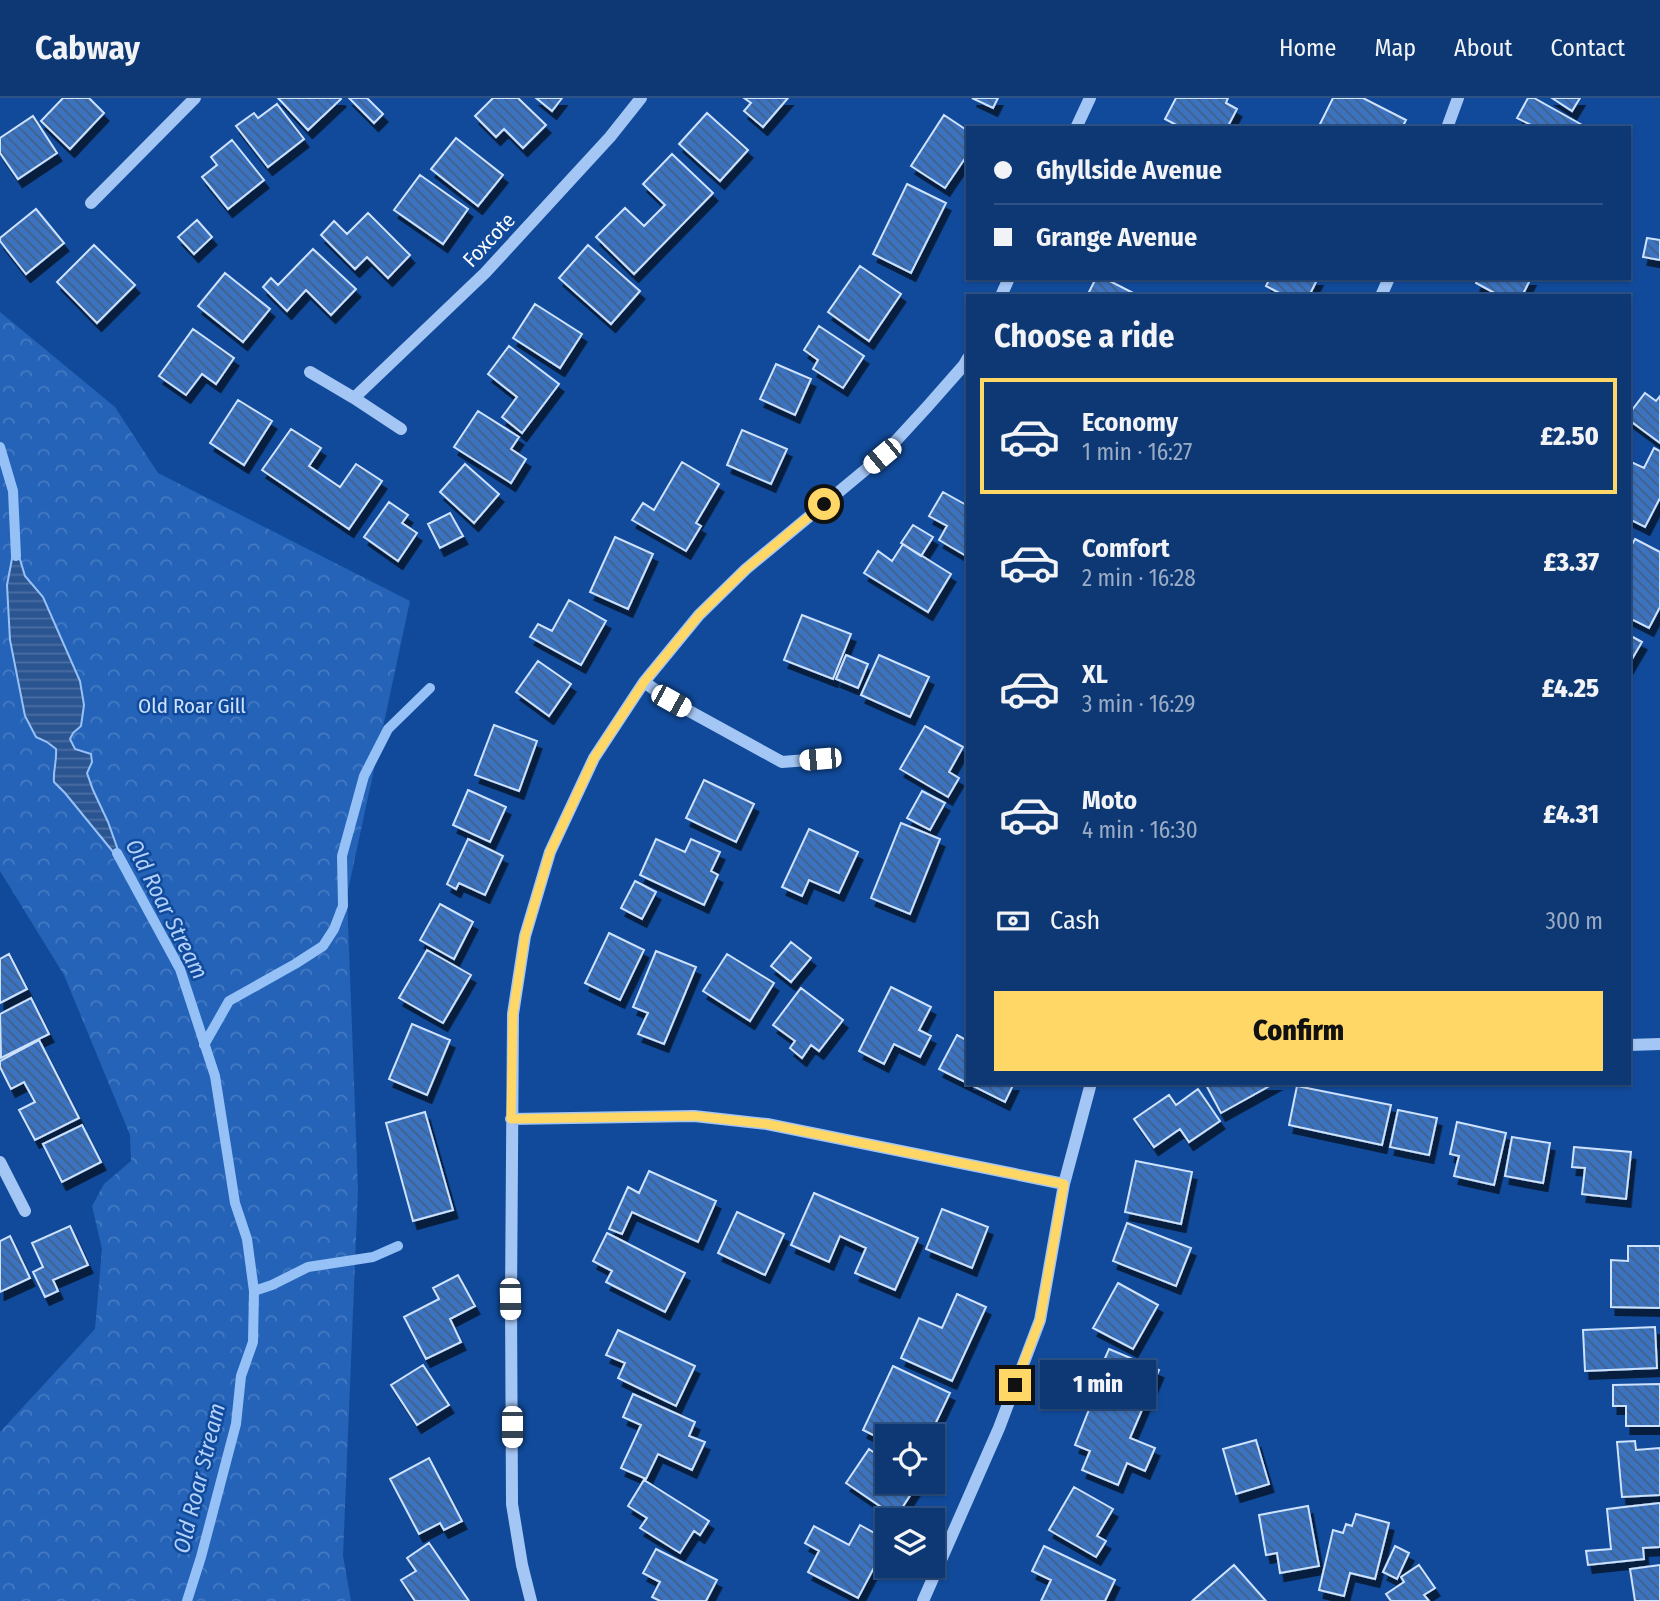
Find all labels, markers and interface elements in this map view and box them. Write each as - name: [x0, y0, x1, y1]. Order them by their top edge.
- text: Cabway: [35, 28, 140, 68]
- text: Home: [1279, 34, 1336, 62]
- text: Map: [1374, 34, 1416, 62]
- text: About: [1454, 34, 1512, 62]
- text: Contact: [1550, 34, 1625, 62]
- text: Ghyllside Avenue: [1036, 155, 1222, 186]
- street label: Foxcote: [457, 207, 521, 273]
- text: Grange Avenue: [1036, 222, 1197, 253]
- text: Choose a ride: [994, 317, 1175, 355]
- icon: car: [998, 405, 1061, 468]
- text: Economy: [1082, 407, 1178, 438]
- text: £2.50: [1540, 421, 1599, 452]
- car: [860, 434, 905, 478]
- text: 1 min · 16:27: [1082, 438, 1192, 466]
- route start: [808, 488, 840, 520]
- icon: car: [998, 531, 1061, 594]
- text: Comfort: [1082, 533, 1170, 564]
- text: £3.37: [1544, 547, 1599, 578]
- text: 2 min · 16:28: [1082, 564, 1196, 592]
- icon: car: [998, 657, 1061, 720]
- text: XL: [1082, 659, 1108, 690]
- text: £4.25: [1542, 673, 1599, 704]
- car: [648, 682, 695, 720]
- text: 3 min · 16:29: [1082, 690, 1195, 718]
- park label: Old Roar Gill: [138, 693, 246, 719]
- car: [799, 747, 842, 771]
- icon: car: [998, 783, 1061, 846]
- text: Moto: [1082, 785, 1137, 816]
- text: £4.31: [1543, 799, 1599, 830]
- text: 4 min · 16:30: [1082, 816, 1198, 844]
- water label: Old Roar Stream: [120, 834, 214, 984]
- icon: cash: [994, 902, 1032, 940]
- text: Cash: [1050, 905, 1100, 936]
- text: 300 m: [1546, 907, 1603, 935]
- button: Confirm: [994, 991, 1603, 1071]
- car: [500, 1278, 521, 1320]
- callout: 1 min: [1040, 1360, 1155, 1410]
- route end: [999, 1369, 1031, 1401]
- text: 1 min: [1073, 1370, 1123, 1398]
- water label: Old Roar Stream: [167, 1400, 231, 1556]
- car: [502, 1406, 523, 1448]
- map controls: [875, 1424, 945, 1578]
- button: locate: [875, 1424, 945, 1494]
- button: layers: [875, 1508, 945, 1578]

